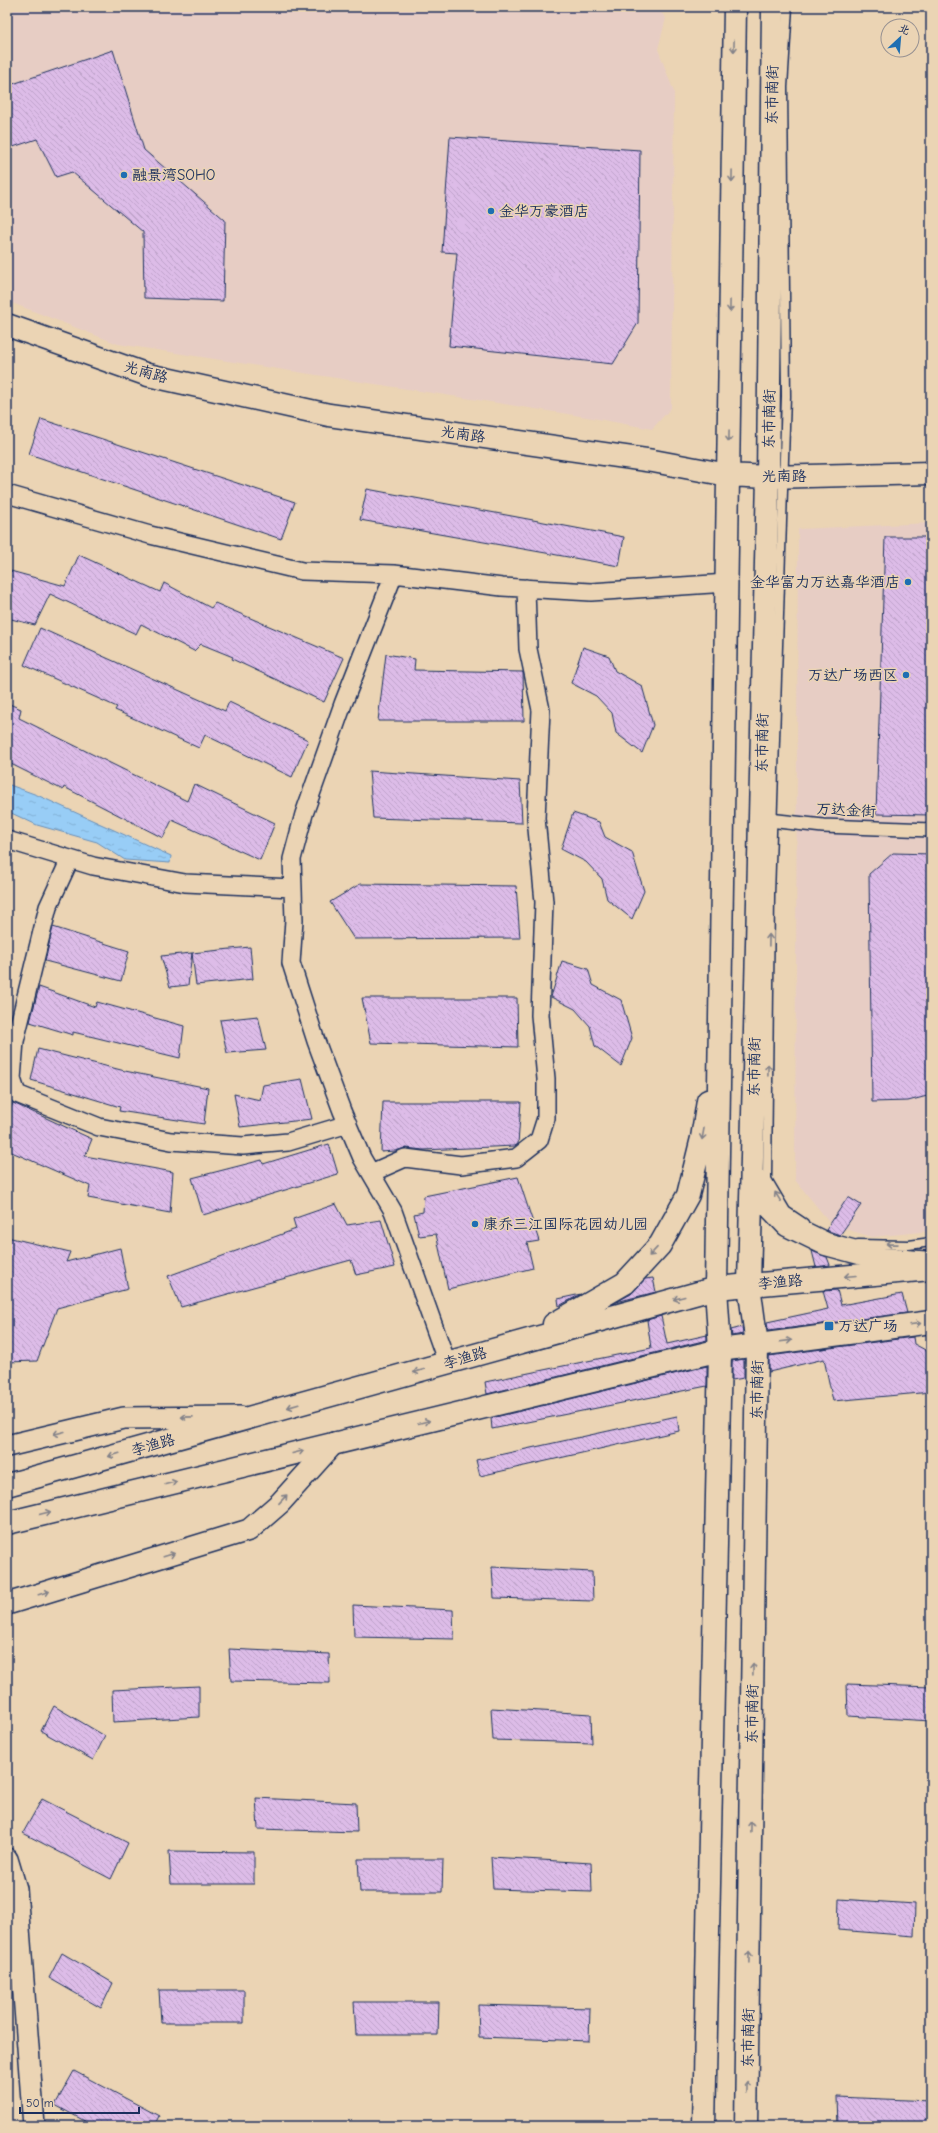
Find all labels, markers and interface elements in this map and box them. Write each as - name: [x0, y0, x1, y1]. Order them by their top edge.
- north arrow: [880, 18, 920, 58]
- text: 北: [896, 21, 912, 38]
- one-way arrow: [730, 39, 738, 52]
- street label: 东市南街: [762, 65, 782, 125]
- place label: 融景湾SOHO: [132, 166, 215, 184]
- one-way arrow: [728, 169, 736, 182]
- marker: 融景湾SOHO: [119, 170, 129, 180]
- place label: 金华万豪酒店: [499, 202, 589, 220]
- marker: 金华万豪酒店: [486, 206, 496, 216]
- one-way arrow: [727, 299, 734, 312]
- street label: 光南路: [122, 357, 170, 387]
- street label: 东市南街: [759, 389, 779, 449]
- street label: 光南路: [439, 422, 487, 446]
- one-way arrow: [725, 429, 732, 442]
- street label: 光南路: [761, 467, 807, 485]
- place label: 金华富力万达嘉华酒店: [750, 573, 900, 591]
- marker: 金华富力万达嘉华酒店: [903, 577, 913, 587]
- place label: 万达广场西区: [808, 666, 898, 684]
- marker: 万达广场西区: [901, 670, 911, 680]
- street label: 东市南街: [752, 713, 772, 773]
- street label: 万达金街: [816, 799, 876, 821]
- one-way arrow: [765, 934, 773, 947]
- street label: 东市南街: [744, 1037, 764, 1097]
- one-way arrow: [764, 1064, 772, 1077]
- one-way arrow: [698, 1127, 706, 1140]
- one-way arrow: [773, 1191, 781, 1203]
- place label: 康乔三江国际花园幼儿园: [483, 1215, 648, 1233]
- marker: 康乔三江国际花园幼儿园: [470, 1219, 480, 1229]
- one-way arrow: [886, 1241, 899, 1248]
- one-way arrow: [649, 1247, 658, 1257]
- street label: 李渔路: [757, 1271, 803, 1293]
- one-way arrow: [844, 1272, 857, 1279]
- one-way arrow: [673, 1295, 686, 1302]
- place label: 万达广场: [838, 1317, 898, 1335]
- marker: 万达广场: [823, 1320, 835, 1332]
- one-way arrow: [908, 1320, 921, 1328]
- one-way arrow: [779, 1337, 792, 1345]
- street label: 李渔路: [441, 1343, 489, 1373]
- street label: 东市南街: [747, 1360, 767, 1420]
- one-way arrow: [412, 1367, 425, 1375]
- one-way arrow: [287, 1402, 300, 1410]
- one-way arrow: [181, 1413, 194, 1421]
- one-way arrow: [417, 1417, 430, 1425]
- one-way arrow: [53, 1430, 66, 1437]
- street label: 李渔路: [129, 1430, 177, 1460]
- one-way arrow: [291, 1448, 304, 1456]
- one-way arrow: [108, 1452, 121, 1460]
- one-way arrow: [164, 1478, 177, 1486]
- one-way arrow: [278, 1494, 288, 1504]
- one-way arrow: [38, 1509, 51, 1517]
- one-way arrow: [162, 1551, 175, 1558]
- one-way arrow: [38, 1589, 51, 1596]
- one-way arrow: [749, 1663, 757, 1676]
- street label: 东市南街: [742, 1684, 762, 1744]
- one-way arrow: [747, 1821, 755, 1834]
- one-way arrow: [745, 1951, 753, 1964]
- street label: 东市南街: [738, 2008, 758, 2068]
- one-way arrow: [743, 2081, 751, 2094]
- scale bar: [20, 2089, 139, 2115]
- text: 50 m: [26, 2096, 54, 2110]

